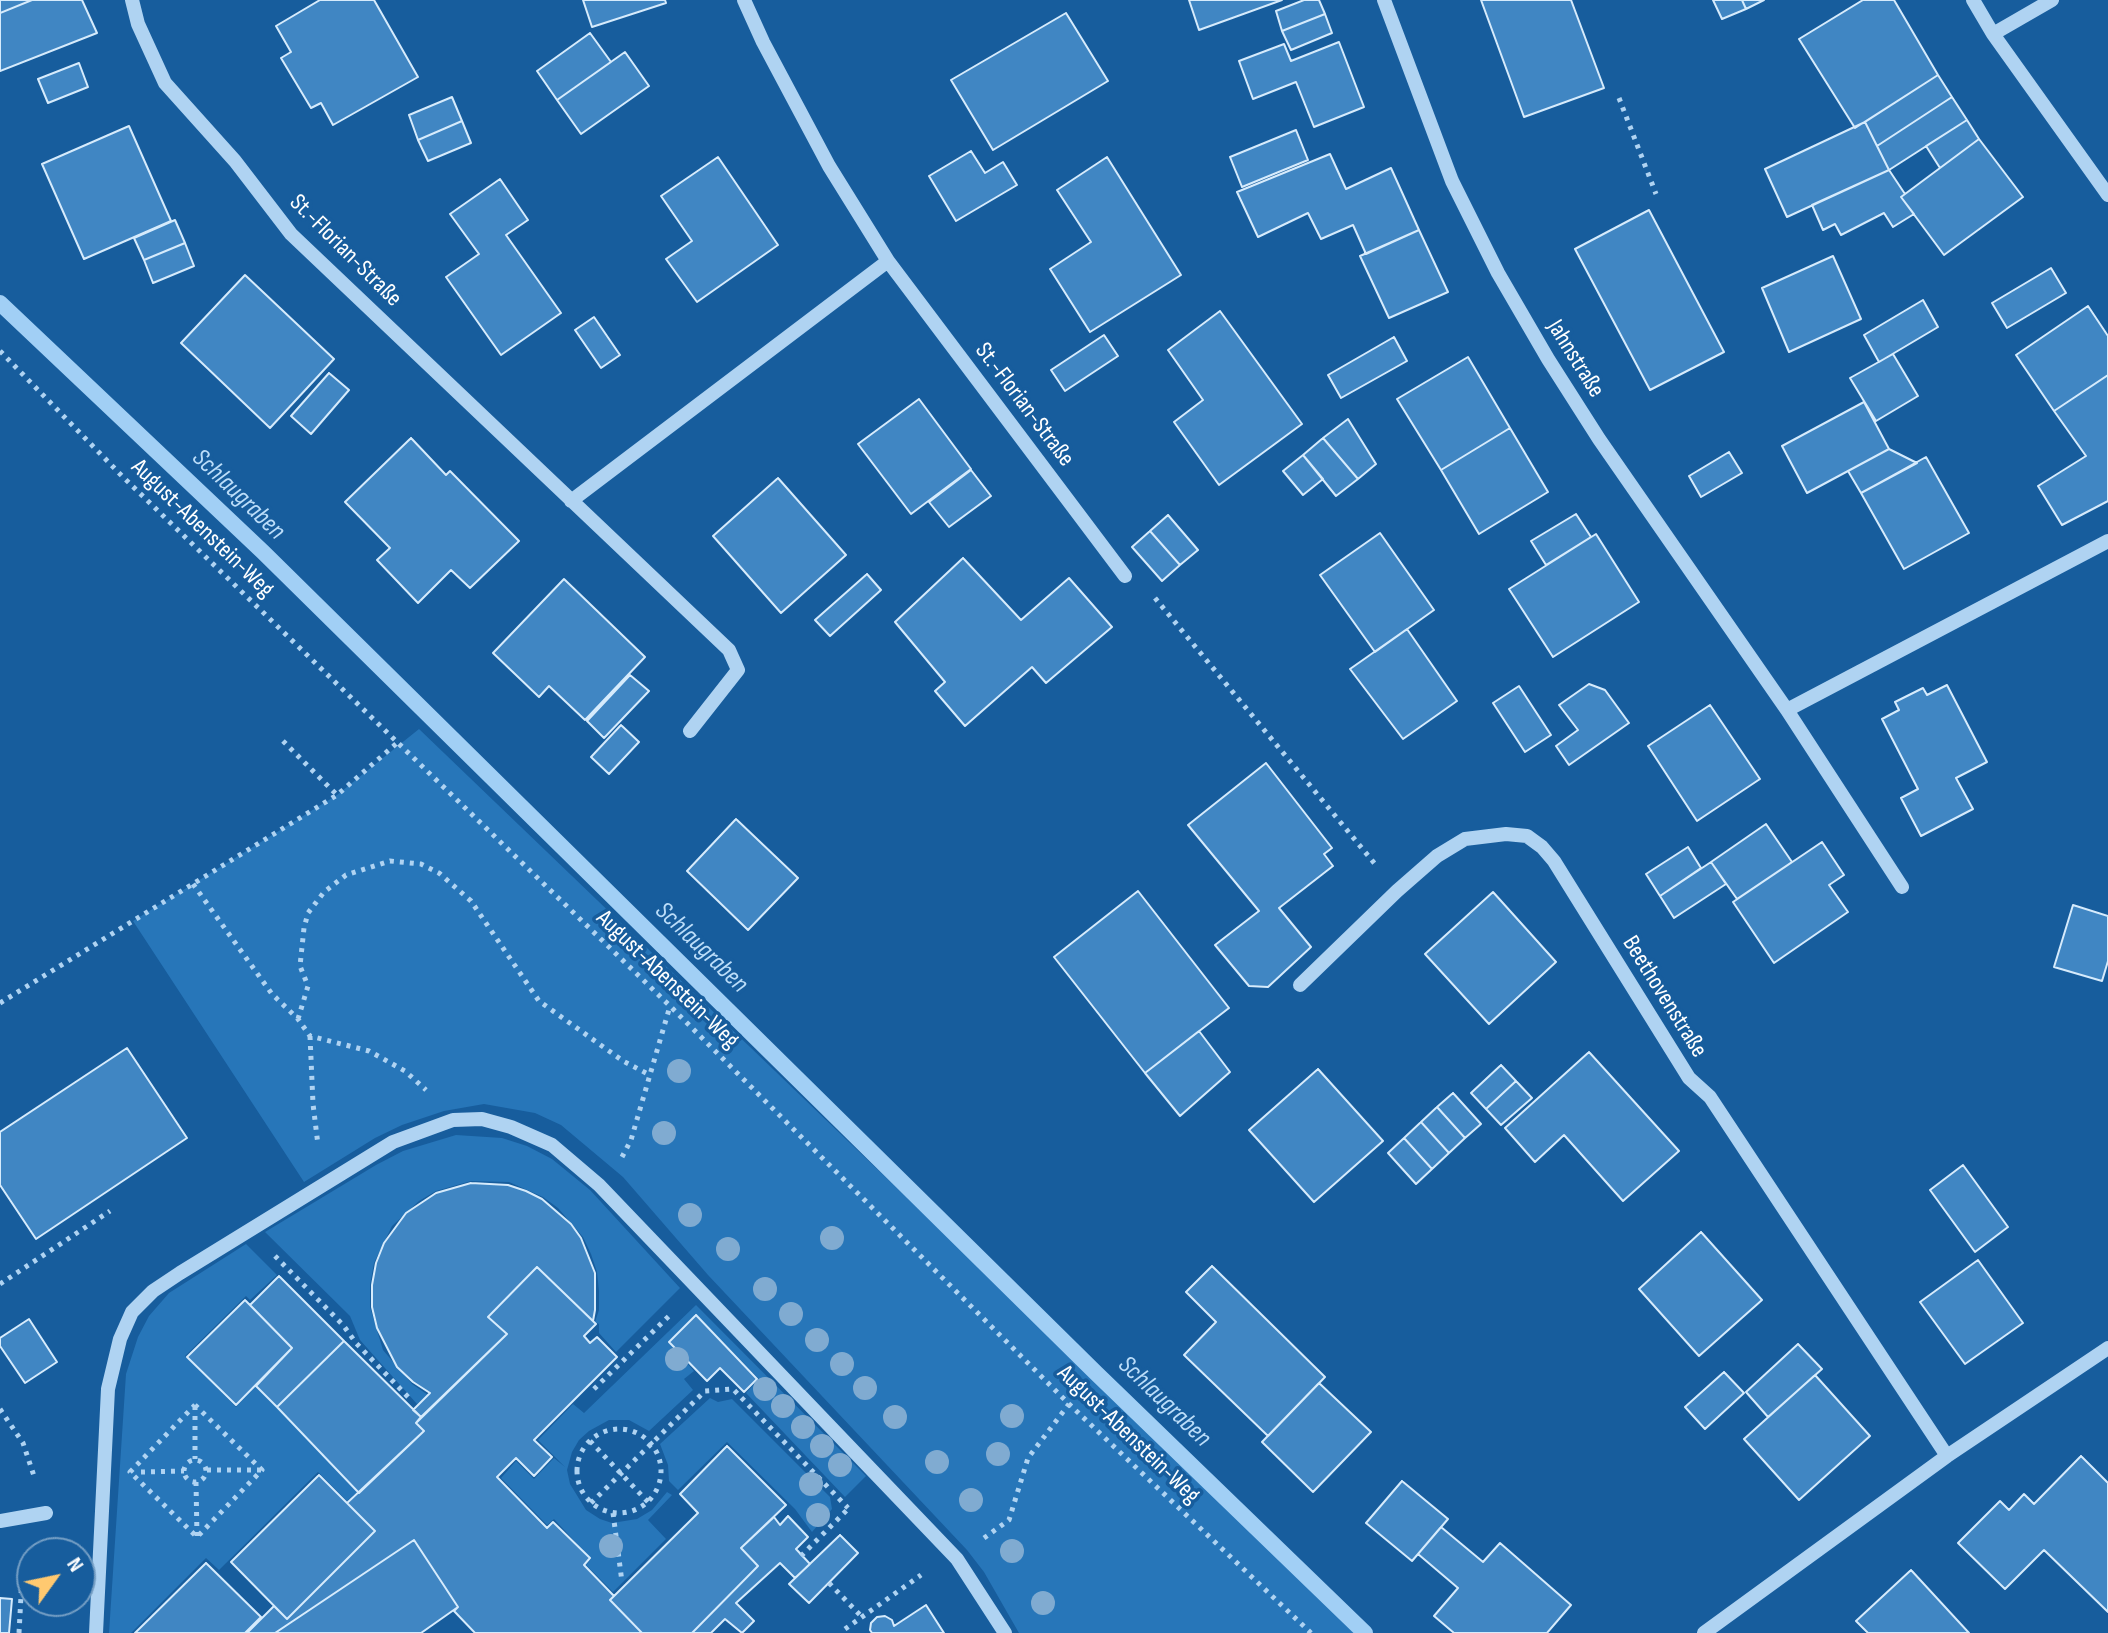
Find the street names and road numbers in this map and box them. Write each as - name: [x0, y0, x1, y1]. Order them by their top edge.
- street label: St.-Florian-Straße: [283, 189, 407, 313]
- street label: Jahnstraße: [1540, 315, 1610, 403]
- street label: St.-Florian-Straße: [968, 337, 1080, 473]
- street label: August-Abenstein-Weg: [125, 454, 279, 604]
- street label: August-Abenstein-Weg: [590, 905, 744, 1055]
- street label: Beethovenstraße: [1615, 931, 1713, 1063]
- street label: August-Abenstein-Weg: [1051, 1360, 1205, 1510]

